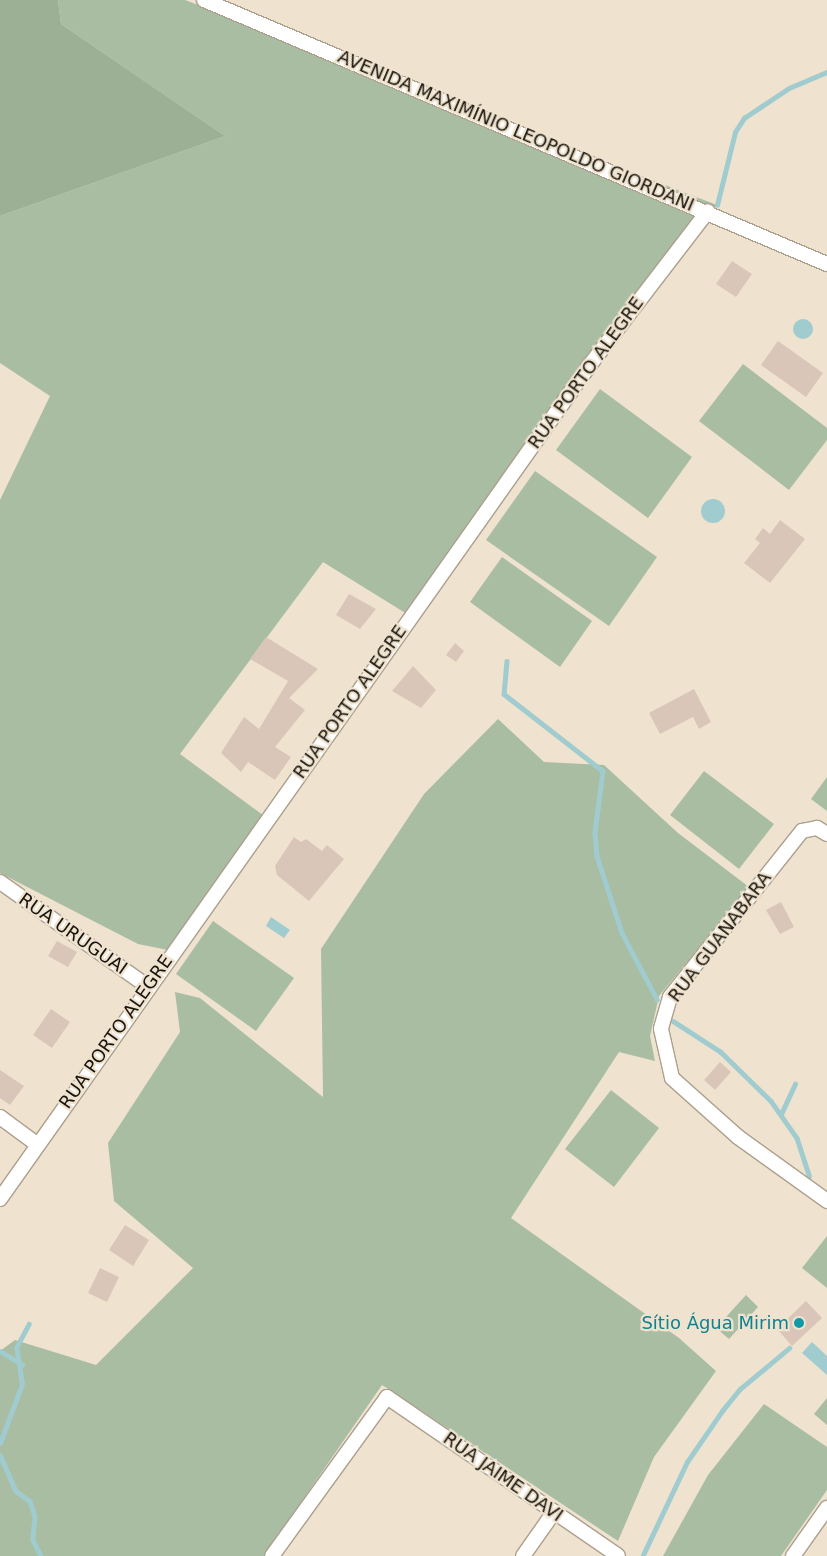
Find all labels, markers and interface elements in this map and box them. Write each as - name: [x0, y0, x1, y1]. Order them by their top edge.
- street label: AVENIDA MAXIMÍNIO LEOPOLDO GIORDANI: [335, 46, 697, 216]
- street label: RUA PORTO ALEGRE: [524, 293, 648, 453]
- street label: RUA PORTO ALEGRE: [289, 621, 411, 783]
- street label: RUA GUANABARA: [664, 868, 776, 1006]
- street label: RUA URUGUAI: [15, 889, 131, 979]
- street label: RUA PORTO ALEGRE: [55, 951, 177, 1113]
- place label: Sítio Água Mirim: [641, 1312, 789, 1334]
- marker: Sítio Água Mirim: [793, 1317, 805, 1329]
- street label: RUA JAIME DAVI: [439, 1428, 567, 1526]

